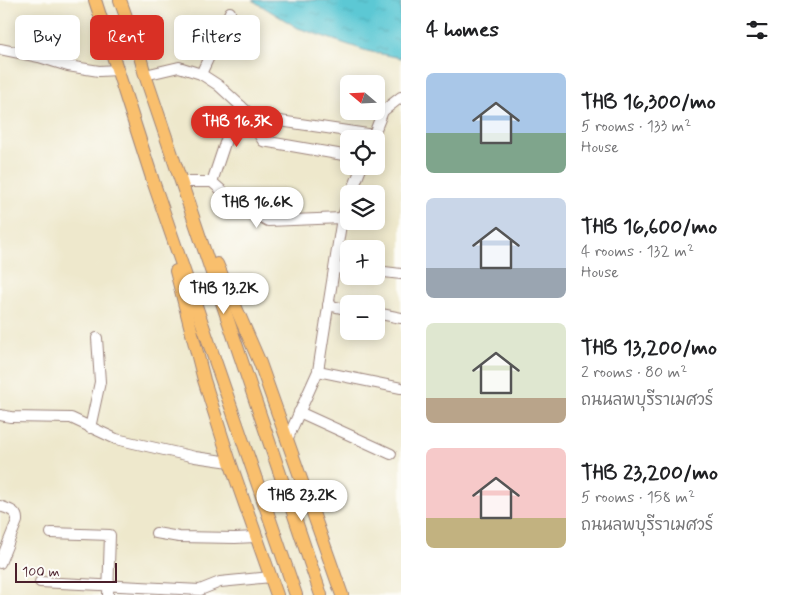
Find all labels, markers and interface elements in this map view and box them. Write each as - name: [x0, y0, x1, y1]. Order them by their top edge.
- chip: Buy: [15, 15, 80, 60]
- chip: Rent: [90, 15, 164, 60]
- chip: Filters: [174, 15, 260, 60]
- text: 4 homes: [426, 16, 499, 44]
- icon: filters: [743, 16, 771, 44]
- north arrow: [340, 75, 385, 120]
- map controls: [340, 75, 385, 340]
- text: THB 16,300/mo: [581, 88, 716, 116]
- icon: home: [466, 93, 526, 153]
- pin: THB 16.3K: [180, 106, 294, 148]
- text: THB 16.3K: [202, 111, 272, 132]
- text: 5 rooms · 133 m²: [581, 116, 691, 137]
- button: locate: [340, 130, 385, 175]
- text: House: [581, 137, 619, 158]
- button: layers: [340, 185, 385, 230]
- pin: THB 16.6K: [200, 186, 314, 229]
- text: THB 16.6K: [222, 192, 292, 213]
- text: THB 16,600/mo: [581, 213, 717, 241]
- icon: home: [466, 218, 526, 278]
- button: +: [340, 240, 385, 285]
- text: 4 rooms · 132 m²: [581, 241, 694, 262]
- text: House: [581, 262, 619, 283]
- pin: THB 13.2K: [167, 272, 281, 315]
- text: THB 13.2K: [190, 278, 258, 299]
- button: −: [340, 295, 385, 340]
- text: THB 13,200/mo: [581, 334, 717, 362]
- icon: home: [466, 343, 526, 403]
- text: 2 rooms · 80 m²: [581, 362, 687, 383]
- text: ถนนลพบุรีราเมศวร์: [581, 390, 713, 411]
- text: THB 23,200/mo: [581, 459, 718, 487]
- icon: home: [466, 468, 526, 528]
- pin: THB 23.2K: [245, 480, 359, 522]
- text: THB 23.2K: [267, 485, 337, 506]
- text: 5 rooms · 158 m²: [581, 487, 695, 508]
- text: ถนนลพบุรีราเมศวร์: [581, 515, 713, 536]
- scale bar: [15, 560, 118, 583]
- text: 100 m: [22, 563, 60, 581]

